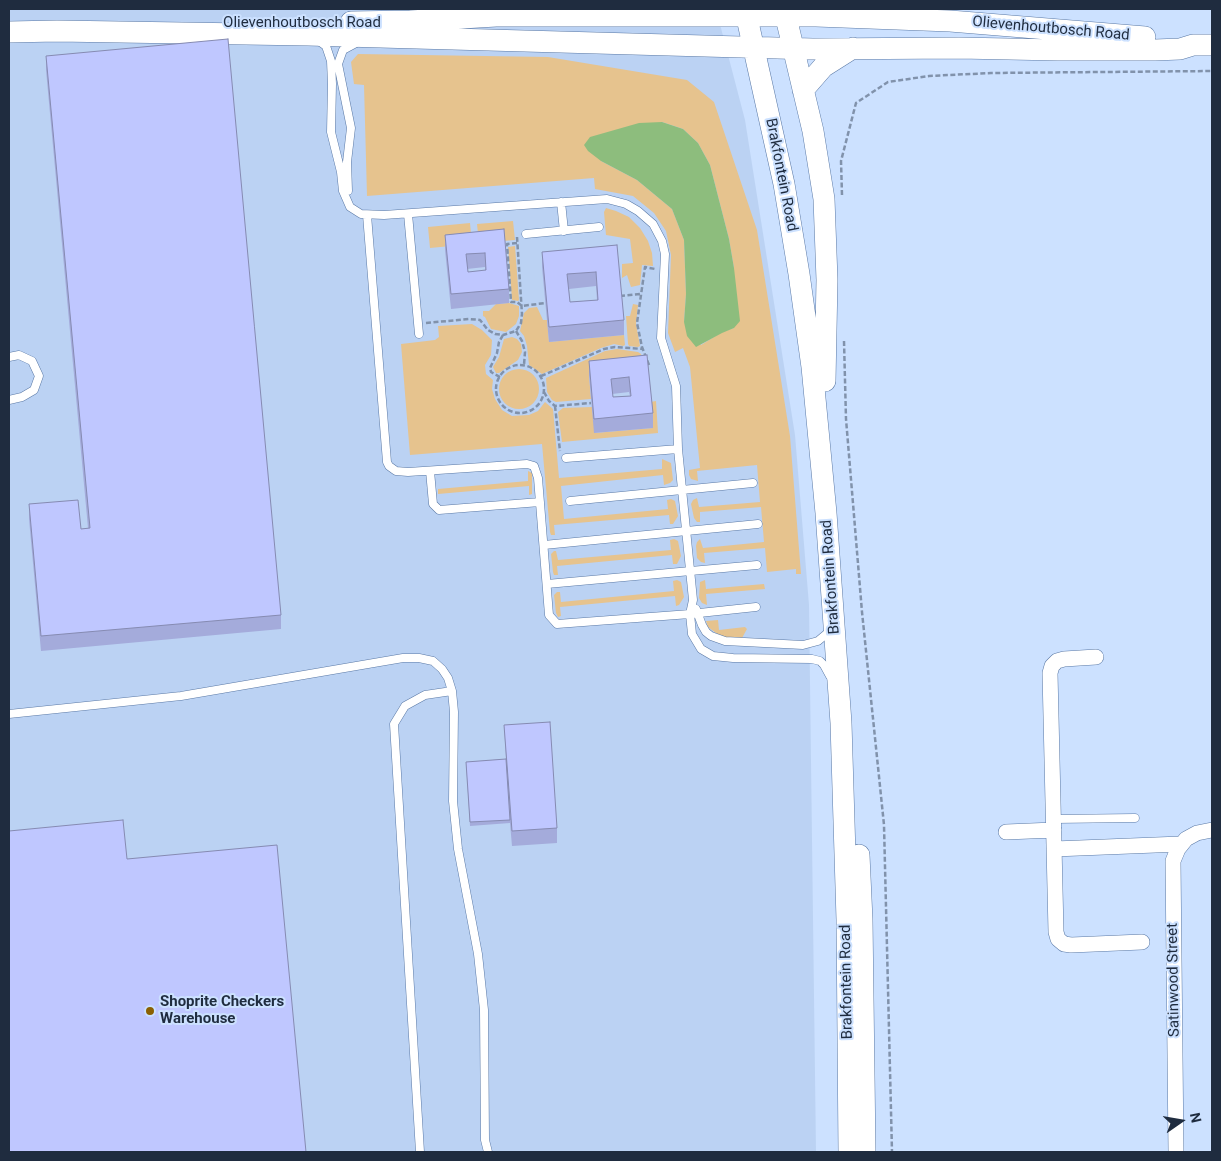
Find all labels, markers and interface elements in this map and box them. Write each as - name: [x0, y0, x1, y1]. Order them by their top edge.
- street label: Olievenhoutbosch Road: [972, 13, 1130, 45]
- street label: Olievenhoutbosch Road: [223, 14, 381, 32]
- street label: Brakfontein Road: [761, 117, 801, 233]
- street label: Brakfontein Road: [818, 519, 844, 635]
- street label: Satinwood Street: [1164, 923, 1184, 1037]
- street label: Brakfontein Road: [837, 924, 857, 1040]
- place label: Shoprite Checkers Warehouse: [160, 993, 284, 1028]
- marker: Shoprite Checkers Warehouse: [144, 1005, 156, 1017]
- north arrow: [1156, 1096, 1206, 1146]
- text: N: [1187, 1111, 1205, 1124]

